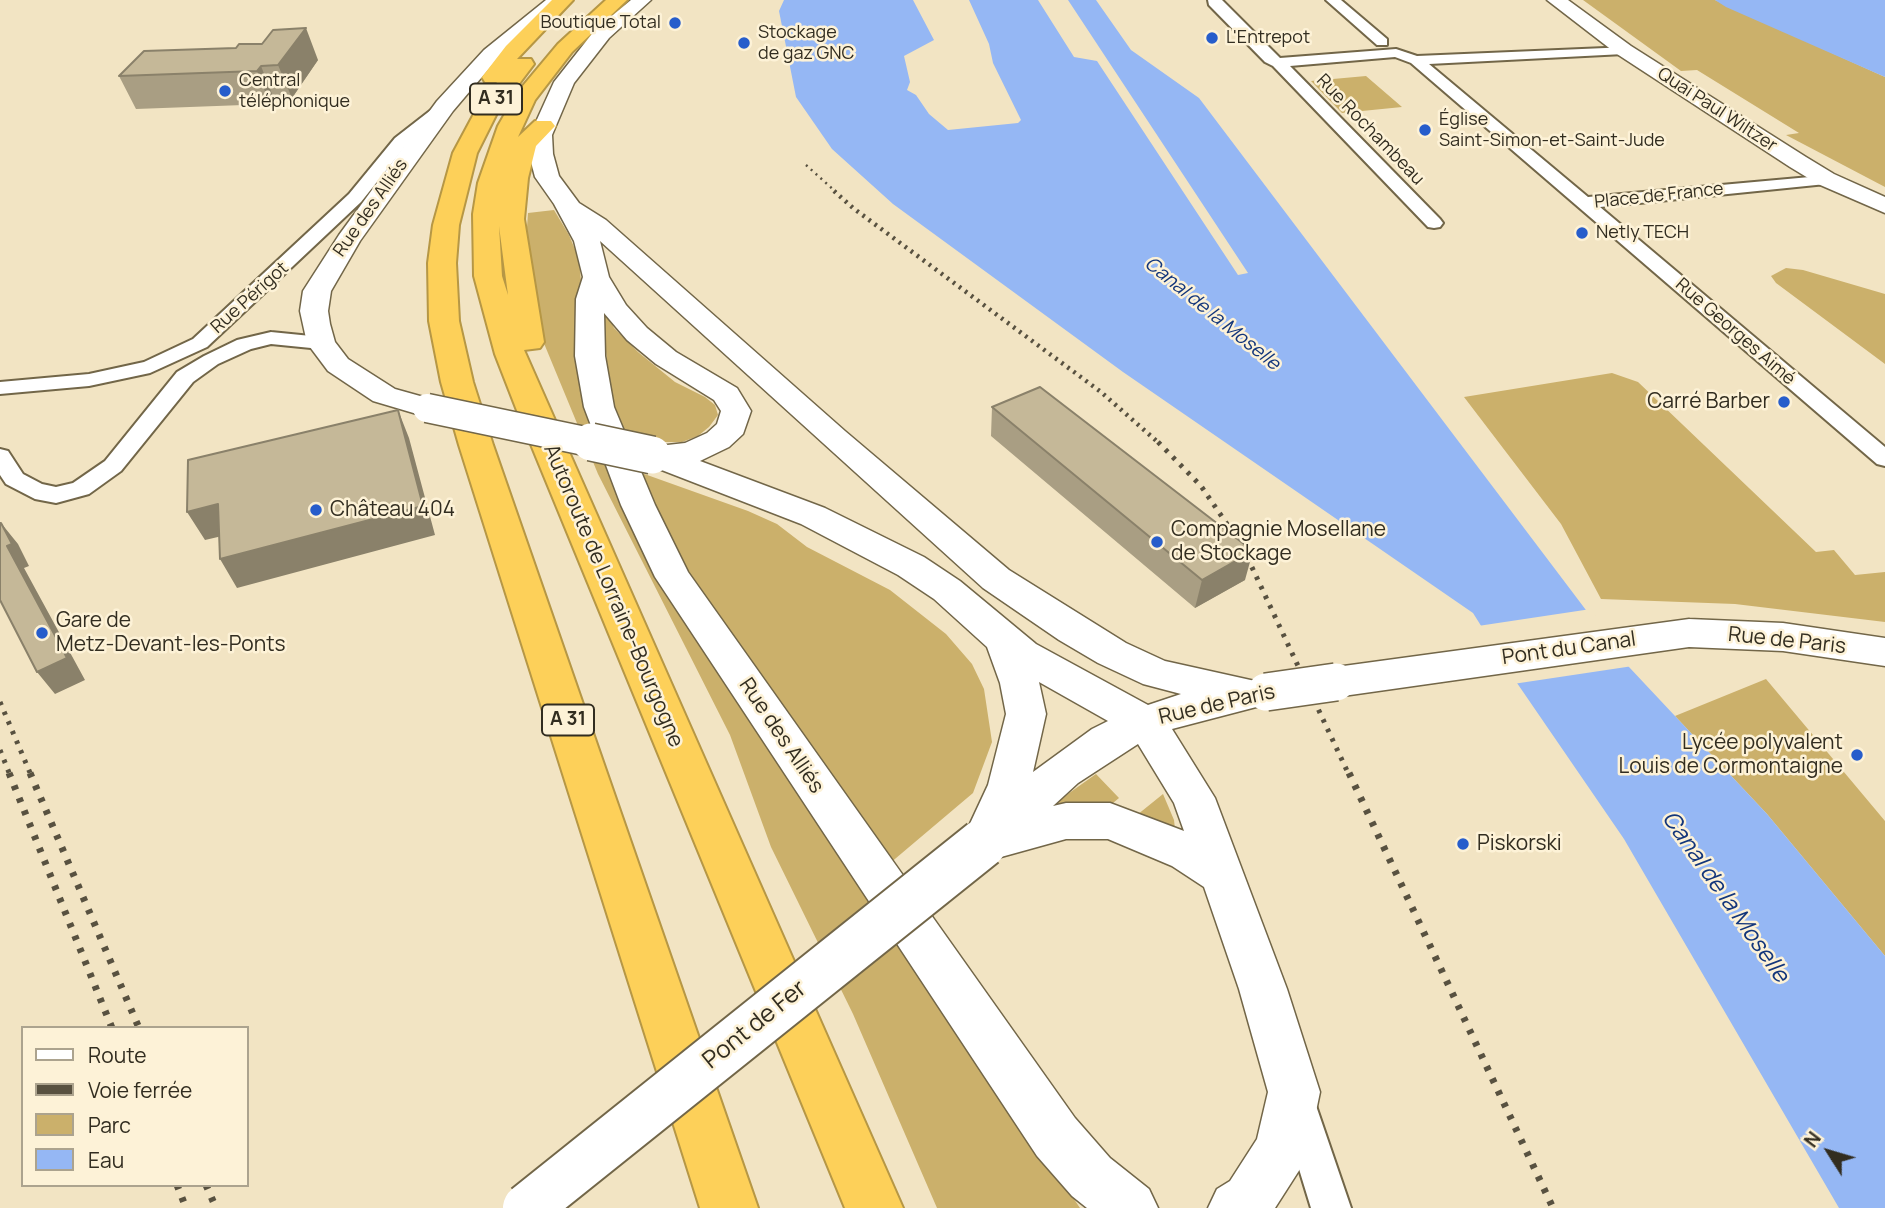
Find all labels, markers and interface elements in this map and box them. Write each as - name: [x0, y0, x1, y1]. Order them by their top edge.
- place label: Boutique Total: [540, 12, 661, 34]
- marker: Boutique Total: [667, 15, 683, 31]
- place label: Stockage de gaz GNC: [758, 22, 854, 64]
- place label: L'Entrepot: [1226, 27, 1310, 49]
- marker: L'Entrepot: [1204, 30, 1220, 46]
- marker: Stockage de gaz GNC: [736, 35, 752, 51]
- street label: Quai Paul Wiltzer: [1653, 63, 1781, 157]
- place label: Central téléphonique: [239, 70, 350, 112]
- street label: Rue Rochambeau: [1312, 70, 1428, 190]
- marker: Central téléphonique: [217, 83, 233, 99]
- road number: A 31: [470, 83, 522, 114]
- place label: Église Saint-Simon-et-Saint-Jude: [1439, 109, 1665, 152]
- marker: Église Saint-Simon-et-Saint-Jude: [1417, 122, 1433, 138]
- street label: Rue des Alliés: [329, 155, 413, 261]
- street label: Place de France: [1593, 178, 1725, 214]
- place label: Netly TECH: [1596, 222, 1689, 244]
- marker: Netly TECH: [1574, 225, 1590, 241]
- water label: Canal de la Moselle: [1140, 252, 1284, 376]
- street label: Rue Périgot: [207, 258, 293, 338]
- street label: Rue Georges Aimé: [1671, 274, 1799, 390]
- place label: Carré Barber: [1647, 389, 1770, 415]
- marker: Carré Barber: [1776, 394, 1792, 410]
- street label: Autoroute de Lorraine-Bourgogne: [538, 441, 688, 751]
- place label: Château 404: [330, 497, 455, 523]
- marker: Château 404: [308, 502, 324, 518]
- place label: Compagnie Mosellane de Stockage: [1171, 517, 1386, 567]
- marker: Compagnie Mosellane de Stockage: [1149, 534, 1165, 550]
- place label: Gare de Metz-Devant-les-Ponts: [56, 608, 286, 658]
- street label: Rue de Paris: [1727, 622, 1847, 660]
- marker: Gare de Metz-Devant-les-Ponts: [34, 625, 50, 641]
- street label: Pont du Canal: [1500, 627, 1638, 671]
- street label: Rue des Alliés: [733, 674, 829, 798]
- street label: Rue de Paris: [1156, 679, 1278, 731]
- road number: A 31: [542, 705, 594, 736]
- place label: Lycée polyvalent Louis de Cormontaigne: [1619, 730, 1843, 780]
- marker: Lycée polyvalent Louis de Cormontaigne: [1849, 747, 1865, 763]
- water label: Canal de la Moselle: [1656, 806, 1794, 988]
- place label: Piskorski: [1477, 831, 1562, 857]
- marker: Piskorski: [1455, 836, 1471, 852]
- street label: Pont de Fer: [697, 975, 813, 1075]
- legend: [21, 1026, 248, 1187]
- text: Route: [88, 1041, 146, 1069]
- text: Voie ferrée: [88, 1076, 192, 1104]
- text: Parc: [88, 1111, 131, 1139]
- north arrow: [1794, 1117, 1864, 1187]
- text: N: [1798, 1126, 1827, 1153]
- text: Eau: [88, 1146, 124, 1174]

